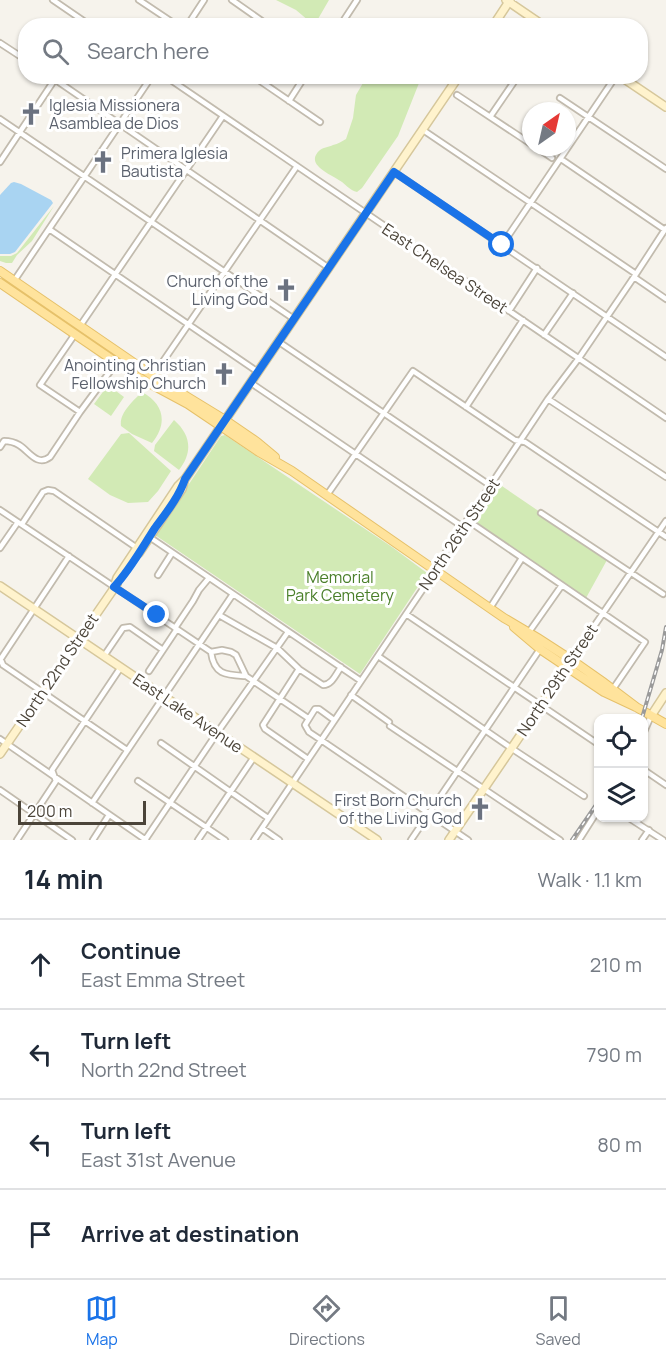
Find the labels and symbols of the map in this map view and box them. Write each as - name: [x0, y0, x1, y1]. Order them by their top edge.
- place label: Iglesia Missionera Asamblea de Dios: [49, 94, 180, 134]
- church icon: Iglesia Missionera Asamblea de Dios: [18, 101, 44, 127]
- north arrow: [522, 102, 576, 156]
- place label: Primera Iglesia Bautista: [121, 142, 228, 182]
- church icon: Primera Iglesia Bautista: [90, 149, 116, 175]
- street label: East Chelsea Street: [378, 218, 512, 318]
- route start: [488, 231, 514, 257]
- place label: Church of the Living God: [167, 270, 268, 310]
- church icon: Church of the Living God: [273, 277, 299, 303]
- place label: Anointing Christian Fellowship Church: [64, 354, 206, 394]
- church icon: Anointing Christian Fellowship Church: [211, 361, 237, 387]
- street label: North 26th Street: [413, 474, 505, 594]
- park label: Memorial Park Cemetery: [286, 566, 395, 606]
- route end: [143, 601, 169, 627]
- street label: North 22nd Street: [11, 609, 103, 731]
- street label: North 29th Street: [511, 620, 603, 740]
- street label: East Lake Avenue: [129, 668, 247, 758]
- place label: First Born Church of the Living God: [335, 789, 462, 829]
- church icon: First Born Church of the Living God: [467, 796, 493, 822]
- scale bar: [18, 798, 146, 826]

